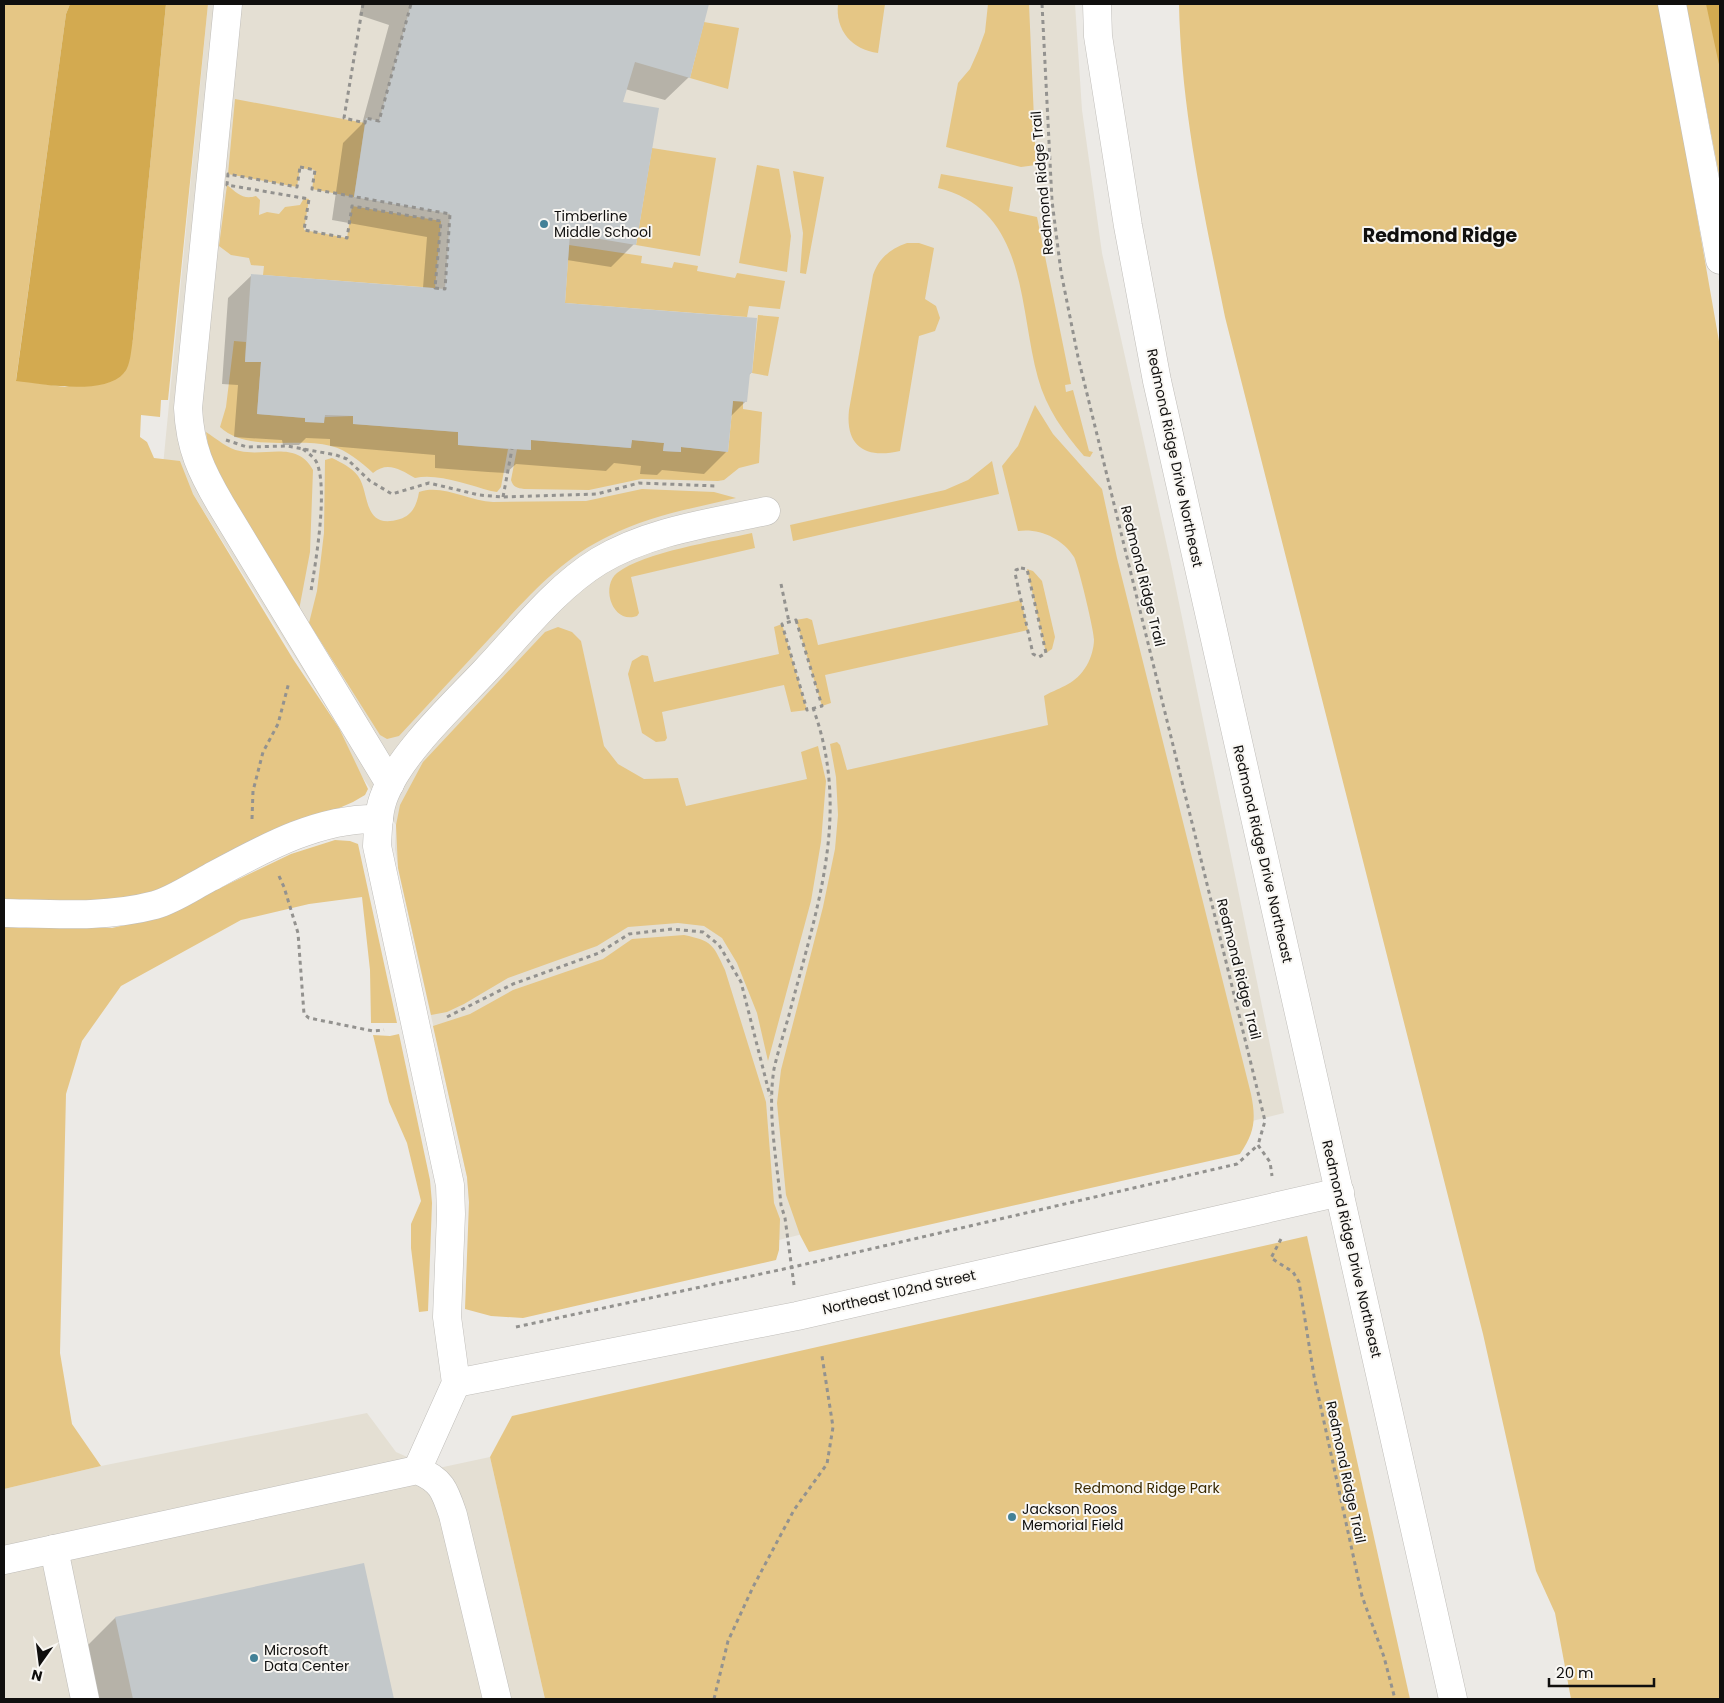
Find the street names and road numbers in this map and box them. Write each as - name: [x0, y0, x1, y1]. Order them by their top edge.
- street label: Redmond Ridge Trail: [1026, 110, 1058, 256]
- street label: Redmond Ridge Drive Northeast: [1142, 347, 1208, 569]
- street label: Redmond Ridge Trail: [1116, 503, 1170, 649]
- street label: Redmond Ridge Drive Northeast: [1228, 743, 1298, 965]
- street label: Redmond Ridge Trail: [1212, 896, 1266, 1042]
- street label: Redmond Ridge Drive Northeast: [1317, 1138, 1387, 1360]
- street label: Northeast 102nd Street: [820, 1265, 978, 1319]
- street label: Redmond Ridge Trail: [1321, 1399, 1371, 1545]

